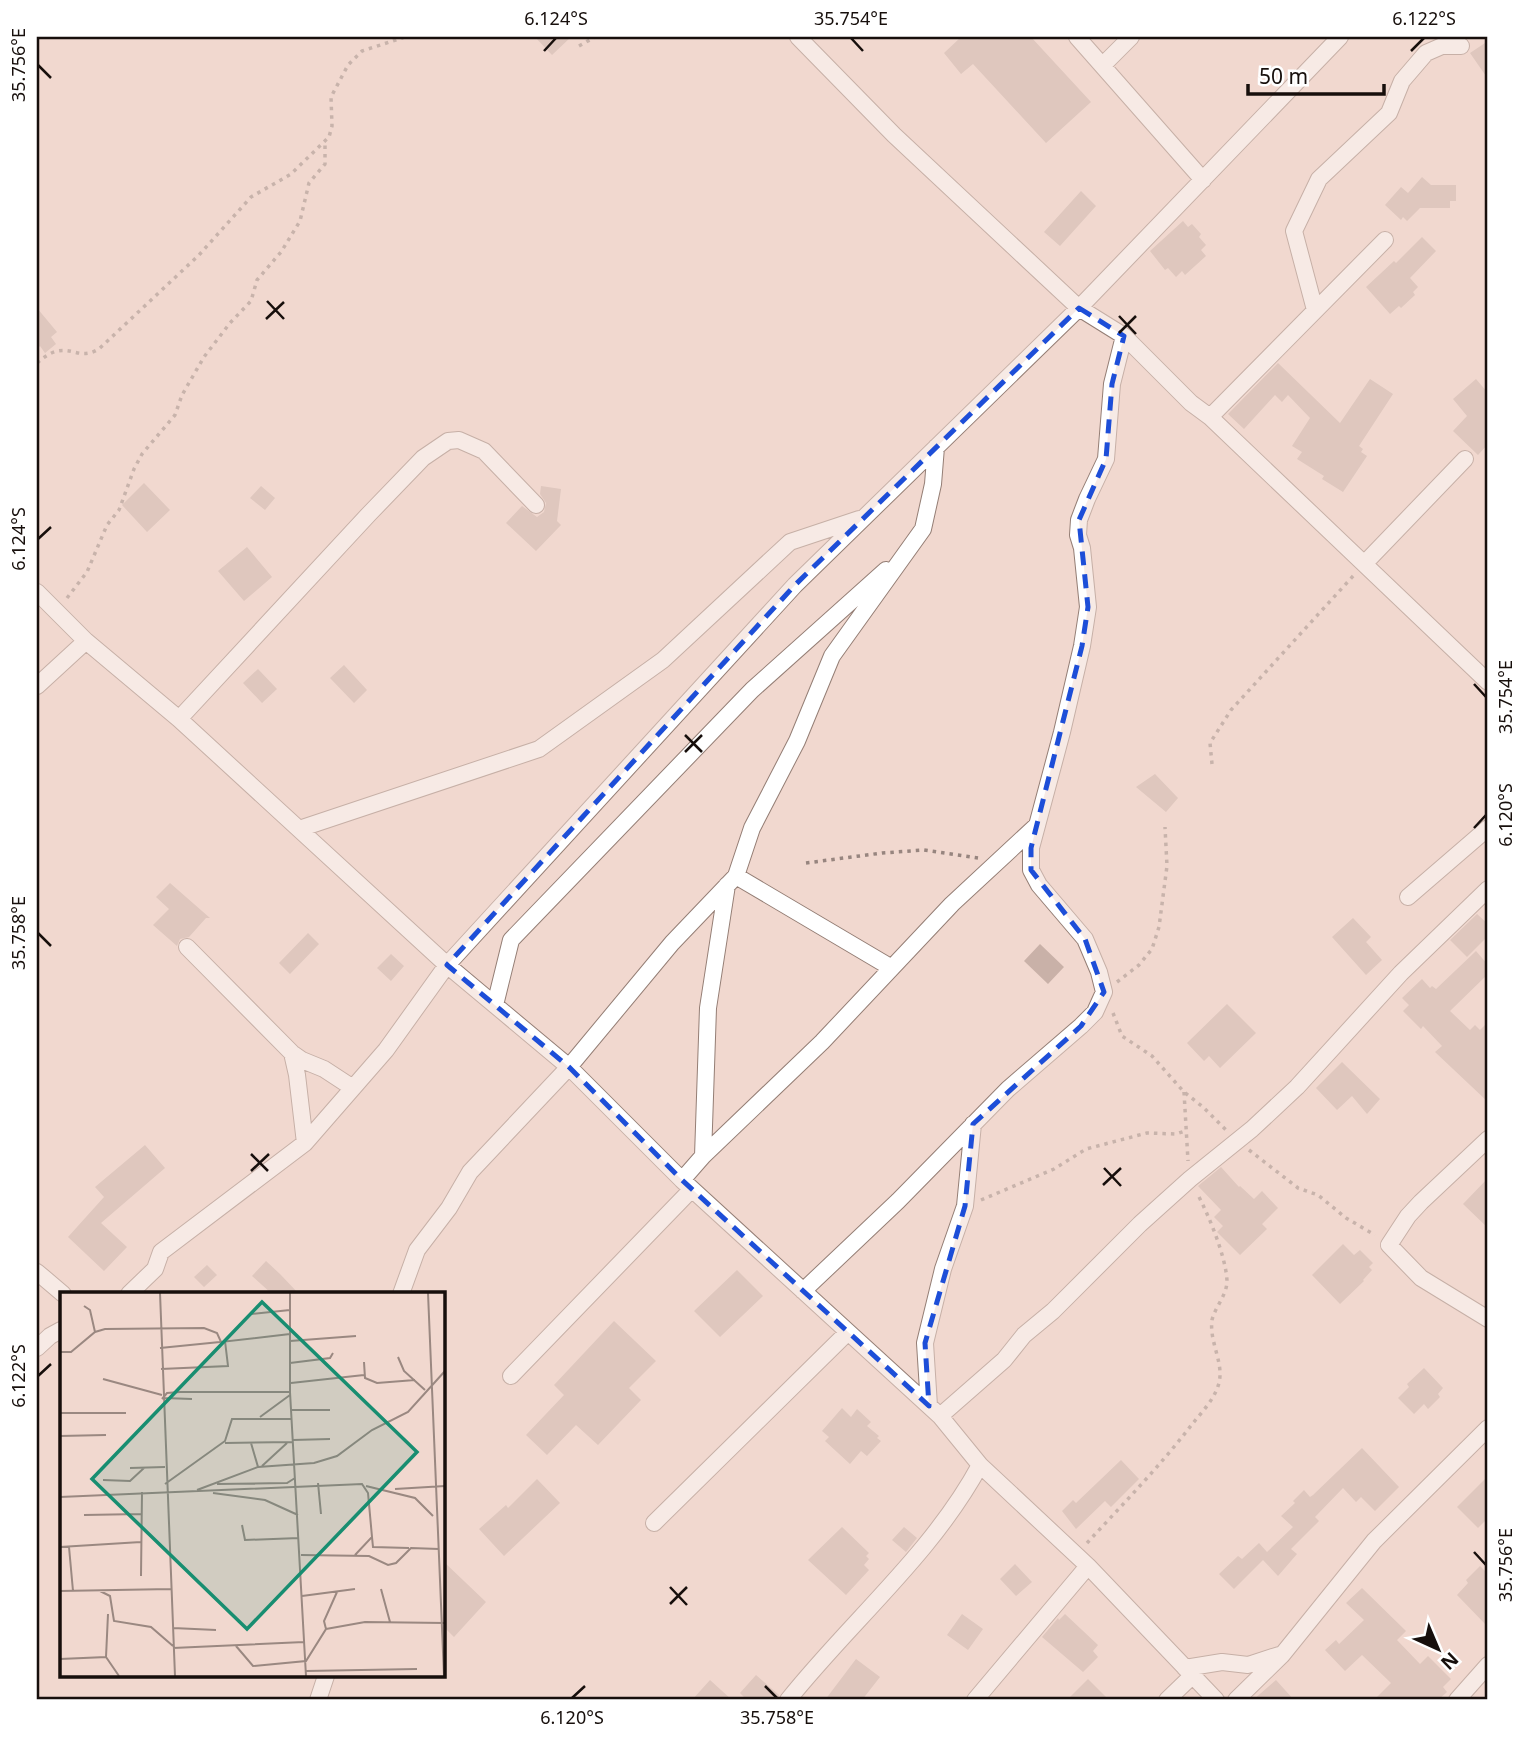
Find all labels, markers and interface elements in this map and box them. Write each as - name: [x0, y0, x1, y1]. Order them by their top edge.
- text: 6.124°S: [524, 6, 588, 30]
- text: 35.754°E: [814, 6, 888, 30]
- text: 6.122°S: [1392, 6, 1456, 30]
- text: 35.756°E: [6, 28, 30, 102]
- scale bar: [1248, 52, 1385, 96]
- text: 50 m: [1259, 62, 1308, 90]
- text: 6.124°S: [6, 507, 30, 571]
- text: 35.754°E: [1493, 660, 1517, 734]
- text: 6.120°S: [1493, 783, 1517, 847]
- text: 35.758°E: [6, 896, 30, 970]
- inset map: [60, 1292, 444, 1678]
- text: 6.122°S: [6, 1344, 30, 1408]
- text: 35.756°E: [1493, 1528, 1517, 1602]
- north arrow: [1402, 1614, 1472, 1684]
- text: N: [1435, 1647, 1464, 1676]
- text: 6.120°S: [540, 1705, 604, 1729]
- text: 35.758°E: [740, 1705, 814, 1729]

